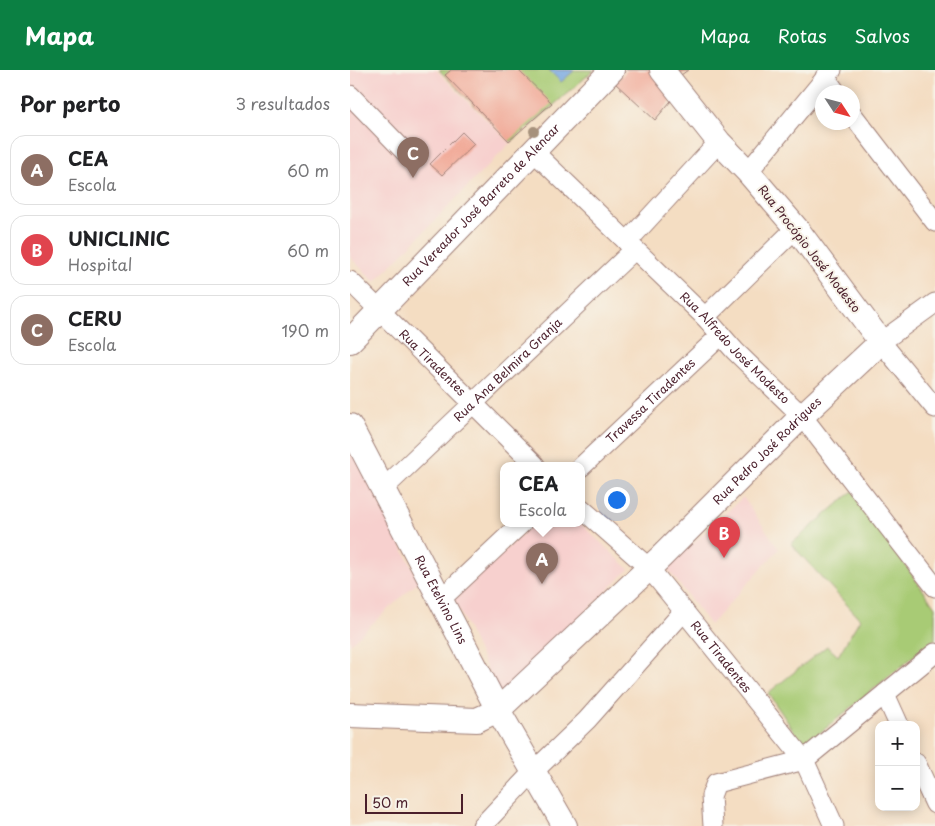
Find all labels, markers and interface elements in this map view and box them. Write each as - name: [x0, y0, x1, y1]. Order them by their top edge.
- text: Mapa: [25, 17, 94, 53]
- text: Mapa: [700, 22, 750, 49]
- text: Rotas: [778, 22, 827, 49]
- text: Salvos: [855, 22, 910, 49]
- north arrow: [815, 85, 860, 130]
- text: Por perto: [20, 87, 120, 119]
- text: 3 resultados: [235, 91, 330, 115]
- street label: Rua Vereador José Barreto de Alencar: [398, 119, 564, 290]
- pin: C: [397, 137, 429, 178]
- text: CEA: [68, 144, 108, 172]
- text: A: [31, 158, 43, 182]
- text: 60 m: [287, 158, 329, 182]
- text: Escola: [68, 172, 116, 196]
- street label: Rua Procópio José Modesto: [754, 181, 866, 316]
- text: UNICLINIC: [68, 224, 170, 252]
- text: B: [32, 238, 42, 262]
- text: 60 m: [287, 238, 329, 262]
- text: Hospital: [68, 252, 132, 276]
- street label: Rua Alfredo José Modesto: [676, 287, 794, 408]
- text: CERU: [68, 304, 122, 332]
- street label: Rua Ana Belmira Granja: [449, 313, 566, 425]
- text: C: [31, 318, 43, 342]
- text: 190 m: [281, 318, 329, 342]
- street label: Rua Tiradentes: [395, 325, 471, 400]
- text: Escola: [68, 332, 116, 356]
- street label: Travessa Tiradentes: [601, 353, 699, 447]
- street label: Rua Pedro José Rodrigues: [708, 392, 825, 508]
- popup: [500, 462, 585, 527]
- text: CEA: [518, 469, 559, 497]
- your location: [604, 487, 630, 513]
- text: Escola: [518, 497, 567, 521]
- pin: B: [708, 517, 740, 558]
- pin: A: [526, 543, 558, 584]
- street label: Rua Etelvino Lins: [411, 552, 472, 647]
- street label: Rua Tiradentes: [687, 616, 756, 696]
- map controls: [875, 721, 920, 811]
- button: +: [875, 721, 920, 766]
- button: −: [875, 766, 920, 811]
- scale bar: [365, 791, 462, 814]
- text: 50 m: [372, 792, 408, 813]

